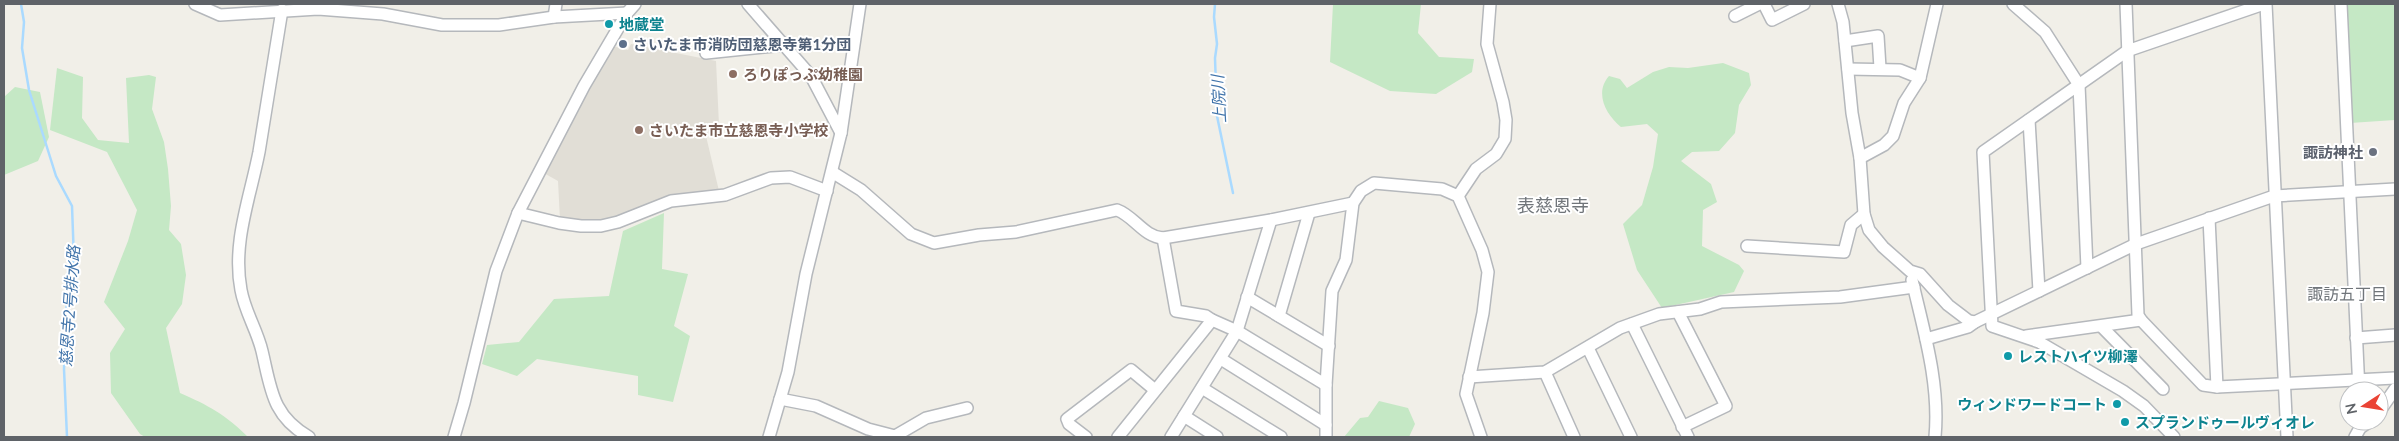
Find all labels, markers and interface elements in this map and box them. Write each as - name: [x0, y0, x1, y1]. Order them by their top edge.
- place label: 地蔵堂: [619, 15, 664, 33]
- marker: 地蔵堂: [603, 18, 615, 30]
- place label: さいたま市消防団慈恩寺第1分団: [633, 35, 851, 53]
- marker: さいたま市消防団慈恩寺第1分団: [617, 38, 629, 50]
- place label: ろりぽっぷ幼稚園: [743, 65, 863, 83]
- marker: ろりぽっぷ幼稚園: [727, 68, 739, 80]
- water label: 上院川: [1207, 73, 1229, 123]
- place label: さいたま市立慈恩寺小学校: [649, 121, 829, 139]
- marker: さいたま市立慈恩寺小学校: [633, 124, 645, 136]
- place label: 諏訪神社: [2303, 143, 2363, 161]
- marker: 諏訪神社: [2367, 146, 2379, 158]
- district label: 表慈恩寺: [1517, 194, 1589, 216]
- water label: 慈恩寺2号排水路: [55, 243, 83, 367]
- district label: 諏訪五丁目: [2307, 284, 2387, 303]
- place label: レストハイツ柳澤: [2018, 347, 2138, 365]
- marker: レストハイツ柳澤: [2002, 350, 2014, 362]
- north arrow: [2339, 381, 2389, 431]
- place label: ウィンドワードコート: [1957, 395, 2107, 413]
- marker: ウィンドワードコート: [2111, 398, 2123, 410]
- text: N: [2341, 402, 2360, 416]
- place label: スプランドゥールヴィオレ: [2135, 413, 2315, 431]
- marker: スプランドゥールヴィオレ: [2119, 416, 2131, 428]

